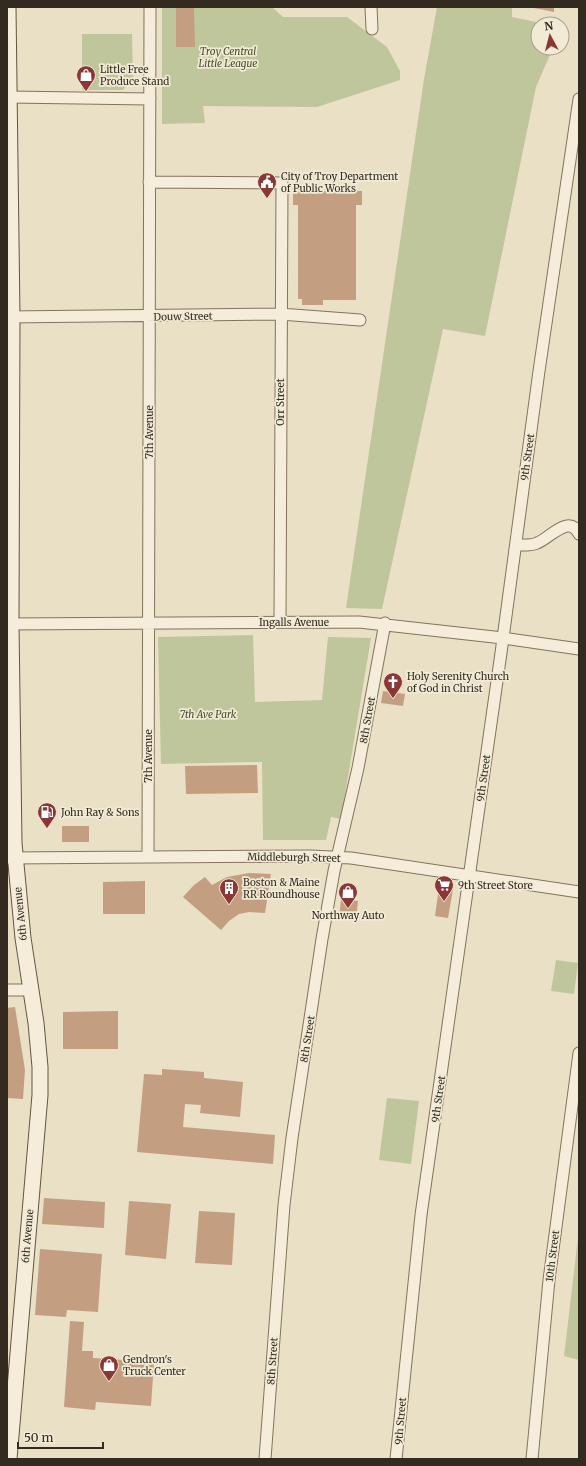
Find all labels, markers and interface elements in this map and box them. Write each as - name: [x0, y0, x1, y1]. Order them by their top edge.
- north arrow: [530, 16, 570, 56]
- text: N: [544, 19, 554, 34]
- park label: Troy Central Little League: [199, 45, 257, 70]
- place label: Little Free Produce Stand: [100, 63, 169, 88]
- shop icon: Little Free Produce Stand: [75, 64, 97, 92]
- place label: City of Troy Department of Public Works: [281, 170, 398, 195]
- public building icon: City of Troy Department of Public Works: [256, 171, 278, 199]
- street label: Douw Street: [153, 309, 213, 324]
- street label: Orr Street: [274, 378, 287, 426]
- street label: 7th Avenue: [143, 405, 156, 459]
- street label: 9th Street: [518, 433, 537, 481]
- street label: Ingalls Avenue: [259, 616, 329, 629]
- place label: Holy Serenity Church of God in Christ: [407, 670, 510, 695]
- church icon: Holy Serenity Church of God in Christ: [382, 671, 404, 699]
- street label: 8th Street: [357, 696, 378, 745]
- park label: 7th Ave Park: [180, 708, 237, 721]
- street label: 7th Avenue: [142, 729, 155, 783]
- street label: 9th Street: [474, 754, 493, 802]
- fuel station icon: John Ray & Sons: [36, 801, 58, 829]
- place label: John Ray & Sons: [60, 806, 140, 819]
- street label: Middleburgh Street: [247, 850, 341, 865]
- supermarket icon: 9th Street Store: [433, 874, 455, 902]
- place label: Boston & Maine RR Roundhouse: [243, 876, 320, 901]
- building icon: Boston & Maine RR Roundhouse: [218, 877, 240, 905]
- place label: 9th Street Store: [458, 879, 533, 892]
- shop icon: Northway Auto: [337, 881, 359, 909]
- street label: 6th Avenue: [11, 886, 30, 941]
- place label: Northway Auto: [312, 909, 384, 922]
- street label: 8th Street: [297, 1015, 318, 1063]
- street label: 9th Street: [429, 1075, 448, 1123]
- street label: 6th Avenue: [19, 1209, 36, 1263]
- street label: 10th Street: [543, 1229, 562, 1283]
- street label: 8th Street: [264, 1337, 281, 1385]
- place label: Gendron's Truck Center: [123, 1353, 186, 1378]
- shop icon: Gendron's Truck Center: [98, 1354, 120, 1382]
- street label: 9th Street: [392, 1397, 409, 1445]
- scale bar: [18, 1424, 103, 1450]
- text: 50 m: [24, 1430, 53, 1445]

